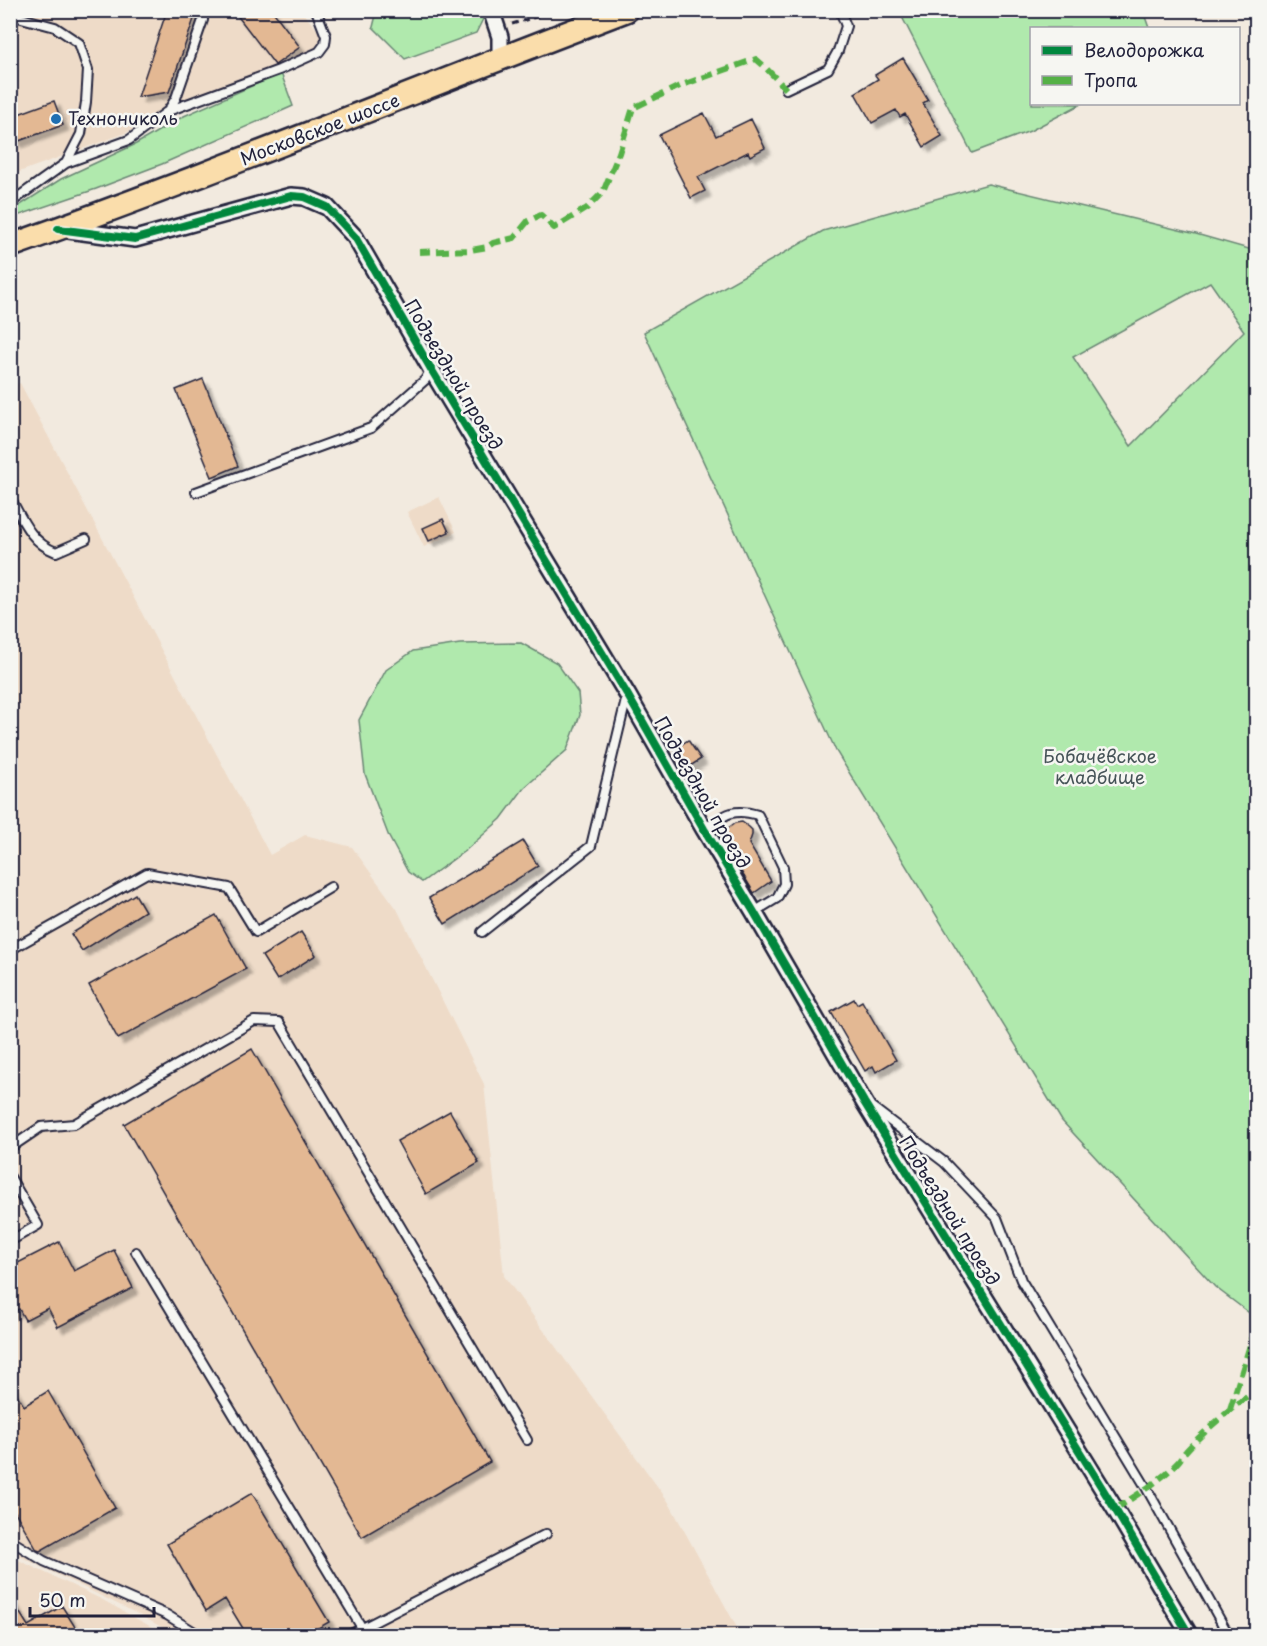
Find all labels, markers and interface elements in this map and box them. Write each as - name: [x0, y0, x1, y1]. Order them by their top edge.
- legend: [1030, 27, 1240, 105]
- text: Велодорожка: [1084, 36, 1205, 63]
- text: Тропа: [1084, 66, 1137, 93]
- street label: Московское шоссе: [236, 86, 403, 171]
- place label: Технониколь: [68, 104, 178, 131]
- marker: Технониколь: [49, 112, 63, 126]
- street label: Подъездной проезд: [398, 294, 510, 455]
- street label: Подъездной проезд: [649, 711, 758, 873]
- park label: Бобачёвское кладбище: [1043, 742, 1157, 790]
- street label: Подъездной проезд: [893, 1130, 1007, 1290]
- scale bar: [30, 1580, 154, 1618]
- text: 50 m: [39, 1586, 86, 1613]

